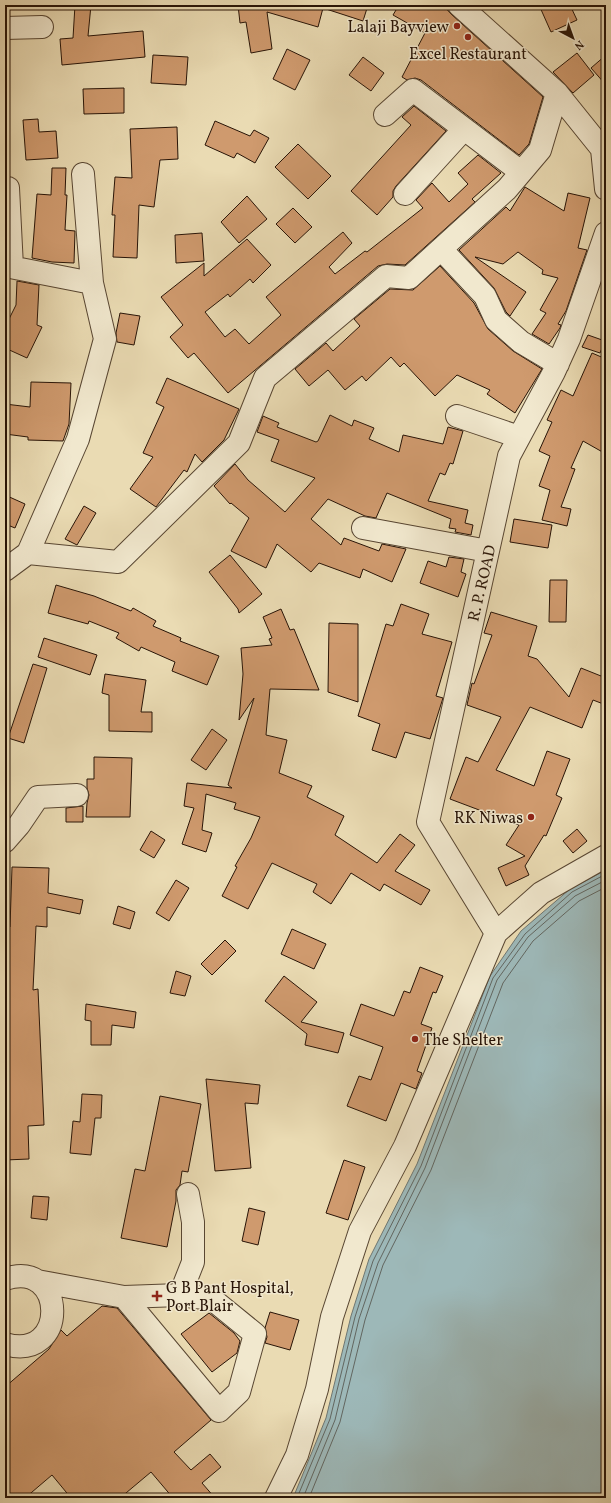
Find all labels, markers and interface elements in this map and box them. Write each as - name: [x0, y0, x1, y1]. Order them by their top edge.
- place label: Lalaji Bayview: [348, 17, 450, 39]
- north arrow: [553, 18, 593, 58]
- marker: Lalaji Bayview: [452, 21, 462, 31]
- marker: Excel Restaurant: [463, 32, 473, 42]
- text: N: [571, 36, 587, 53]
- place label: Excel Restaurant: [409, 44, 527, 66]
- street label: R. P. ROAD: [463, 543, 502, 624]
- place label: RK Niwas: [454, 808, 523, 830]
- marker: RK Niwas: [526, 812, 536, 822]
- place label: The Shelter: [423, 1030, 503, 1052]
- marker: The Shelter: [410, 1034, 420, 1044]
- place label: G B Pant Hospital, Port Blair: [166, 1278, 294, 1318]
- marker: G B Pant Hospital, Port Blair: [151, 1290, 163, 1302]

